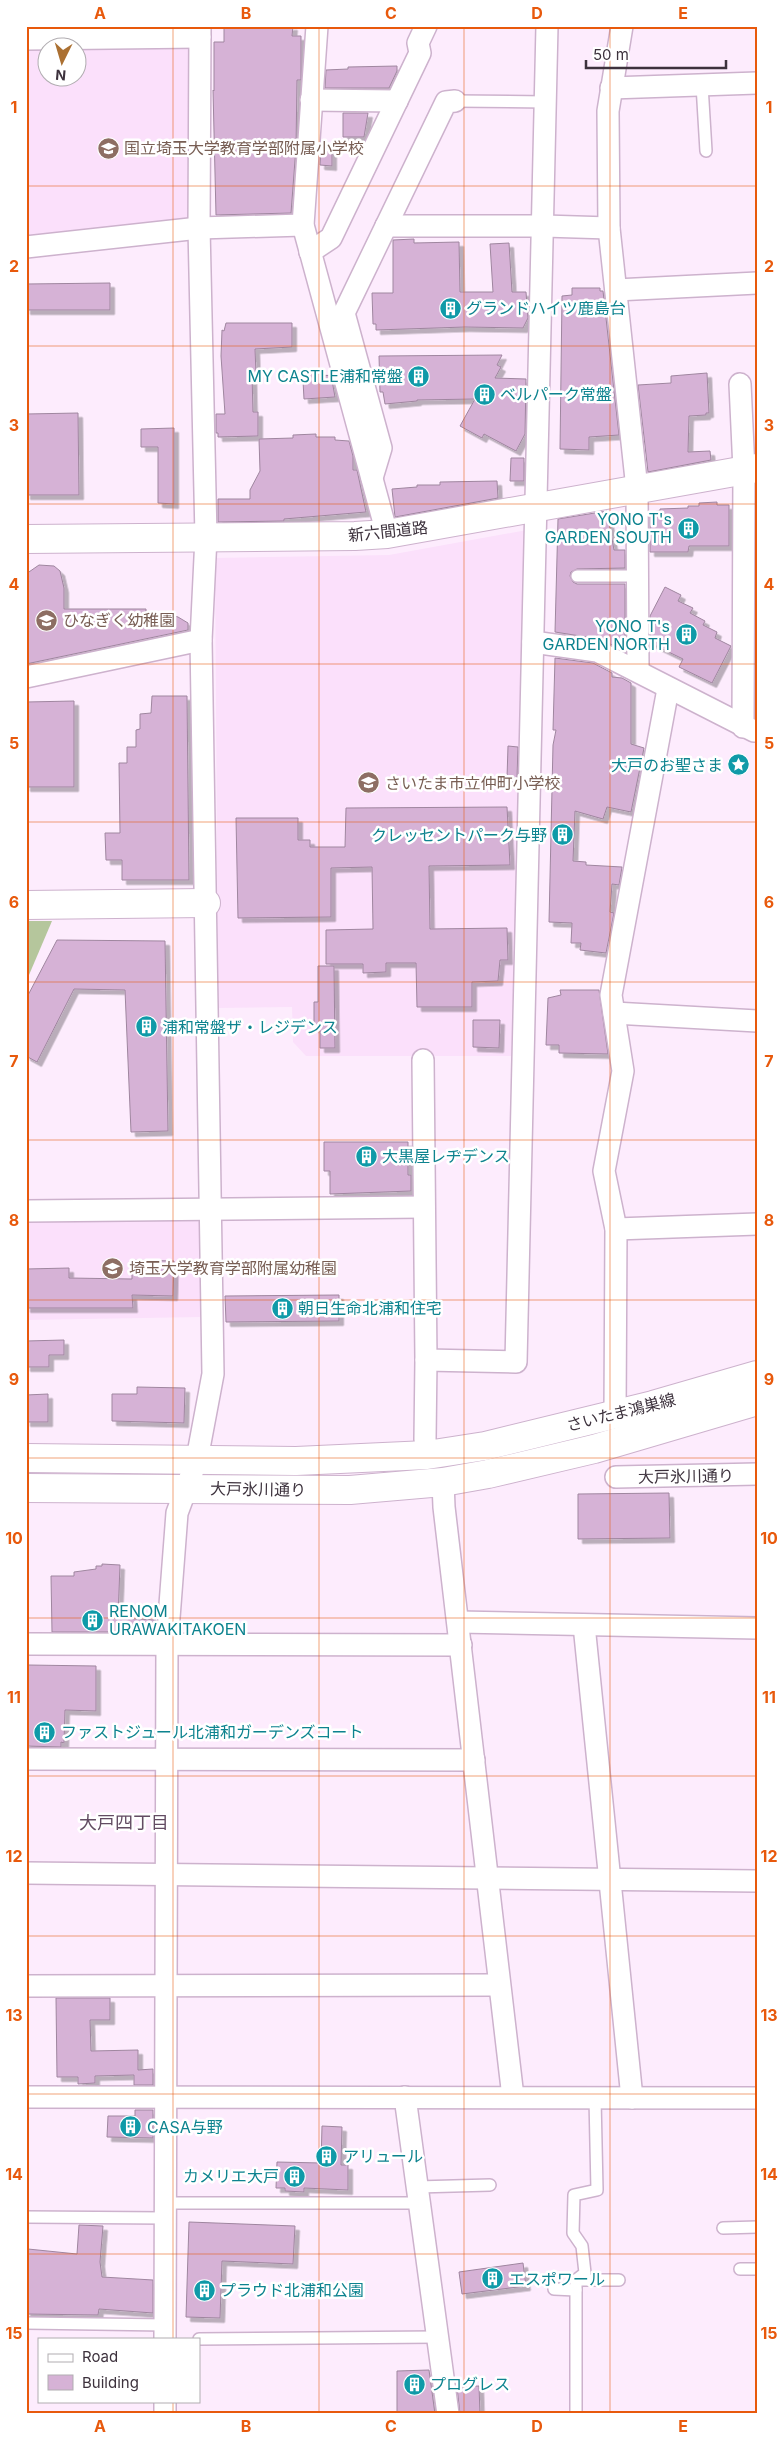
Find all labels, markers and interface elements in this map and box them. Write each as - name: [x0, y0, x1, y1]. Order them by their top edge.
- text: A: [94, 3, 106, 23]
- text: B: [241, 3, 251, 23]
- text: C: [385, 3, 397, 23]
- text: D: [531, 3, 543, 23]
- text: E: [678, 3, 688, 23]
- north arrow: [38, 38, 88, 88]
- scale bar: [586, 38, 726, 70]
- text: 50 m: [593, 45, 629, 64]
- text: N: [55, 67, 67, 84]
- text: 1: [11, 97, 17, 117]
- text: 1: [766, 97, 772, 117]
- school or university icon: 国立埼玉大学教育学部附属小学校: [96, 136, 120, 160]
- place label: 国立埼玉大学教育学部附属小学校: [124, 138, 364, 158]
- text: 2: [9, 256, 19, 276]
- text: 2: [764, 256, 774, 276]
- building icon: グランドハイツ鹿島台: [438, 296, 462, 320]
- place label: グランドハイツ鹿島台: [466, 298, 626, 318]
- building icon: MY CASTLE浦和常盤: [407, 364, 431, 388]
- place label: MY CASTLE浦和常盤: [248, 366, 403, 386]
- building icon: ベルパーク常盤: [472, 382, 496, 406]
- place label: ベルパーク常盤: [500, 384, 612, 404]
- text: 3: [9, 415, 19, 435]
- text: 3: [764, 415, 774, 435]
- place label: YONO T's GARDEN SOUTH: [545, 509, 672, 547]
- building icon: YONO T's GARDEN SOUTH: [676, 516, 700, 540]
- street label: 新六間道路: [347, 517, 429, 545]
- text: 4: [9, 574, 20, 594]
- text: 4: [764, 574, 775, 594]
- school or university icon: ひなぎく幼稚園: [35, 608, 59, 632]
- place label: ひなぎく幼稚園: [63, 610, 175, 630]
- place label: YONO T's GARDEN NORTH: [543, 616, 670, 654]
- building icon: YONO T's GARDEN NORTH: [674, 623, 698, 647]
- text: 5: [9, 733, 19, 753]
- text: 5: [764, 733, 774, 753]
- place icon: 大戸のお聖さま: [727, 753, 751, 777]
- place label: 大戸のお聖さま: [611, 755, 723, 775]
- school or university icon: さいたま市立仲町小学校: [357, 771, 381, 795]
- place label: さいたま市立仲町小学校: [385, 773, 561, 793]
- building icon: クレッセントパーク与野: [551, 823, 575, 847]
- place label: クレッセントパーク与野: [371, 825, 547, 845]
- text: 6: [9, 892, 19, 912]
- text: 6: [764, 892, 774, 912]
- building icon: 浦和常盤ザ・レジデンス: [134, 1015, 158, 1039]
- place label: 浦和常盤ザ・レジデンス: [162, 1017, 338, 1037]
- text: 7: [9, 1051, 19, 1071]
- text: 7: [764, 1051, 774, 1071]
- building icon: 大黒屋レヂデンス: [354, 1144, 378, 1168]
- place label: 大黒屋レヂデンス: [382, 1146, 510, 1166]
- text: 8: [9, 1210, 19, 1230]
- text: 8: [764, 1210, 774, 1230]
- school or university icon: 埼玉大学教育学部附属幼稚園: [101, 1256, 125, 1280]
- place label: 埼玉大学教育学部附属幼稚園: [129, 1258, 337, 1278]
- building icon: 朝日生命北浦和住宅: [270, 1296, 294, 1320]
- place label: 朝日生命北浦和住宅: [298, 1298, 442, 1318]
- text: 9: [9, 1369, 19, 1389]
- text: 9: [764, 1369, 774, 1389]
- street label: さいたま鴻巣線: [564, 1389, 678, 1435]
- street label: 大戸氷川通り: [638, 1465, 734, 1487]
- street label: 大戸氷川通り: [210, 1478, 306, 1500]
- text: 10: [5, 1528, 23, 1548]
- text: 10: [760, 1528, 778, 1548]
- place label: RENOM URAWAKITAKOEN: [109, 1601, 246, 1639]
- building icon: RENOM URAWAKITAKOEN: [81, 1608, 105, 1632]
- text: 11: [7, 1687, 21, 1707]
- text: 11: [762, 1687, 776, 1707]
- building icon: ファストジュール北浦和ガーデンズコート: [33, 1720, 57, 1744]
- place label: ファストジュール北浦和ガーデンズコート: [61, 1722, 364, 1742]
- district label: 大戸四丁目: [79, 1812, 169, 1833]
- text: 12: [6, 1846, 22, 1866]
- text: 12: [761, 1846, 777, 1866]
- text: 13: [5, 2005, 23, 2025]
- text: 13: [760, 2005, 778, 2025]
- building icon: CASA与野: [119, 2115, 143, 2139]
- place label: CASA与野: [147, 2117, 223, 2137]
- building icon: アリュール: [315, 2144, 339, 2168]
- place label: アリュール: [343, 2146, 423, 2166]
- text: 14: [5, 2164, 23, 2184]
- building icon: カメリエ大戸: [283, 2164, 307, 2188]
- text: 14: [760, 2164, 778, 2184]
- place label: カメリエ大戸: [183, 2166, 279, 2186]
- building icon: エスポワール: [481, 2267, 505, 2291]
- place label: エスポワール: [509, 2269, 605, 2289]
- building icon: プラウド北浦和公園: [192, 2278, 216, 2302]
- place label: プラウド北浦和公園: [220, 2280, 364, 2300]
- text: 15: [5, 2323, 23, 2343]
- text: 15: [760, 2323, 778, 2343]
- legend: [38, 2338, 200, 2402]
- text: Road: [82, 2347, 118, 2366]
- building icon: プログレス: [402, 2372, 426, 2396]
- text: Building: [82, 2373, 139, 2392]
- place label: プログレス: [430, 2374, 510, 2394]
- text: A: [94, 2416, 106, 2436]
- text: B: [241, 2416, 251, 2436]
- text: C: [385, 2416, 397, 2436]
- text: D: [531, 2416, 543, 2436]
- text: E: [678, 2416, 688, 2436]

